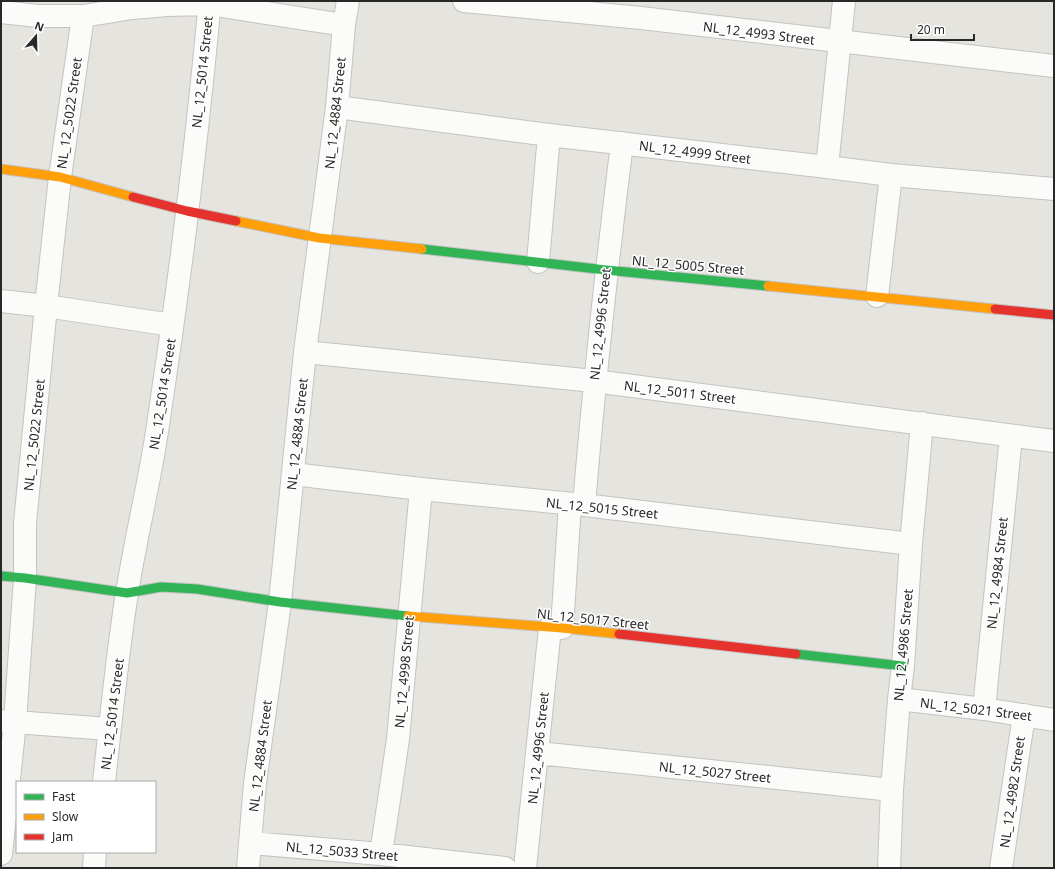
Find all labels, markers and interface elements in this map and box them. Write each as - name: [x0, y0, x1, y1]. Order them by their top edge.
- street label: NL_12_5014 Street: [187, 15, 217, 129]
- north arrow: [16, 16, 56, 56]
- scale bar: [911, 16, 974, 42]
- street label: NL_12_4993 Street: [702, 17, 816, 49]
- text: N: [33, 18, 46, 35]
- text: 20 m: [917, 21, 945, 38]
- street label: NL_12_5022 Street: [52, 56, 86, 170]
- street label: NL_12_4884 Street: [320, 56, 350, 170]
- street label: NL_12_4999 Street: [638, 136, 752, 168]
- street label: NL_12_5005 Street: [631, 251, 745, 279]
- street label: NL_12_4996 Street: [585, 267, 615, 381]
- street label: NL_12_5014 Street: [144, 337, 180, 451]
- street label: NL_12_5011 Street: [623, 376, 737, 408]
- street label: NL_12_4884 Street: [282, 377, 312, 491]
- street label: NL_12_5022 Street: [19, 378, 49, 492]
- street label: NL_12_5015 Street: [545, 493, 659, 523]
- street label: NL_12_4984 Street: [982, 516, 1012, 630]
- street label: NL_12_4986 Street: [889, 588, 917, 702]
- street label: NL_12_5017 Street: [536, 604, 650, 634]
- street label: NL_12_4998 Street: [390, 615, 418, 729]
- street label: NL_12_5014 Street: [96, 657, 128, 771]
- street label: NL_12_4996 Street: [523, 691, 553, 805]
- street label: NL_12_5021 Street: [919, 693, 1033, 725]
- street label: NL_12_4884 Street: [244, 699, 276, 813]
- street label: NL_12_4982 Street: [995, 735, 1029, 849]
- street label: NL_12_5027 Street: [658, 757, 772, 787]
- legend: [16, 781, 156, 853]
- text: Fast: [52, 788, 76, 805]
- text: Slow: [52, 808, 79, 825]
- text: Jam: [51, 828, 73, 845]
- street label: NL_12_5033 Street: [285, 837, 399, 865]

